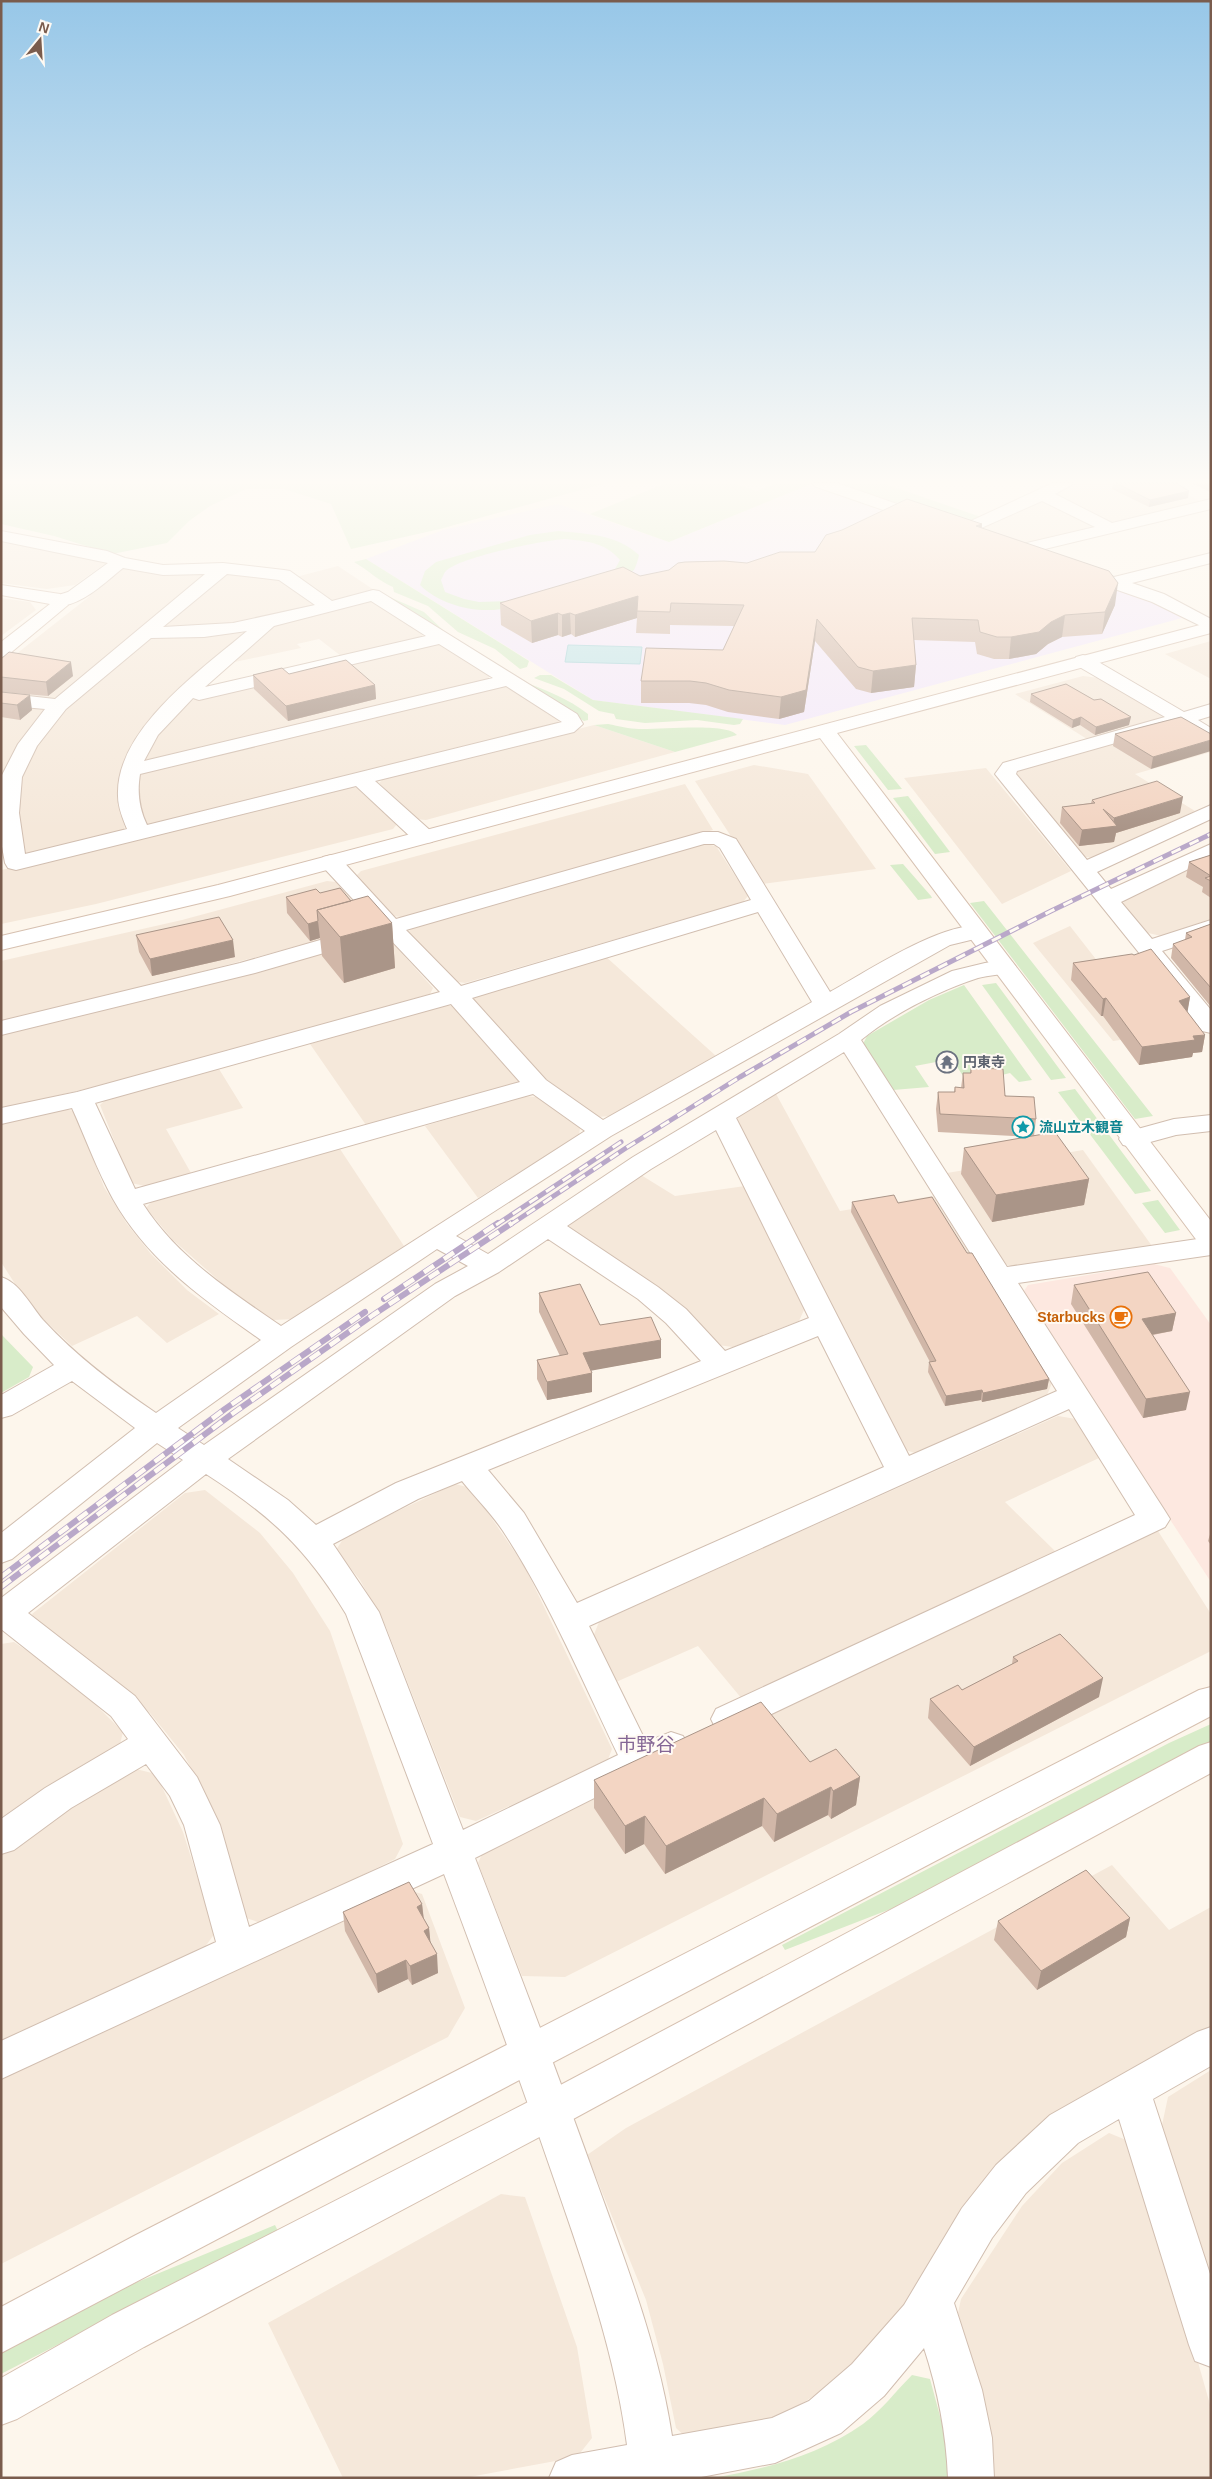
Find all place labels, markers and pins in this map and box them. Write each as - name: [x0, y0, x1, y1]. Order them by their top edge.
- temple icon: 円東寺: [935, 1050, 959, 1074]
- place label: 円東寺: [963, 1054, 1005, 1070]
- place icon: 流山立木観音: [1011, 1115, 1035, 1139]
- place label: 流山立木観音: [1039, 1119, 1123, 1135]
- cafe icon: Starbucks: [1109, 1305, 1133, 1329]
- place label: Starbucks: [1037, 1309, 1105, 1325]

